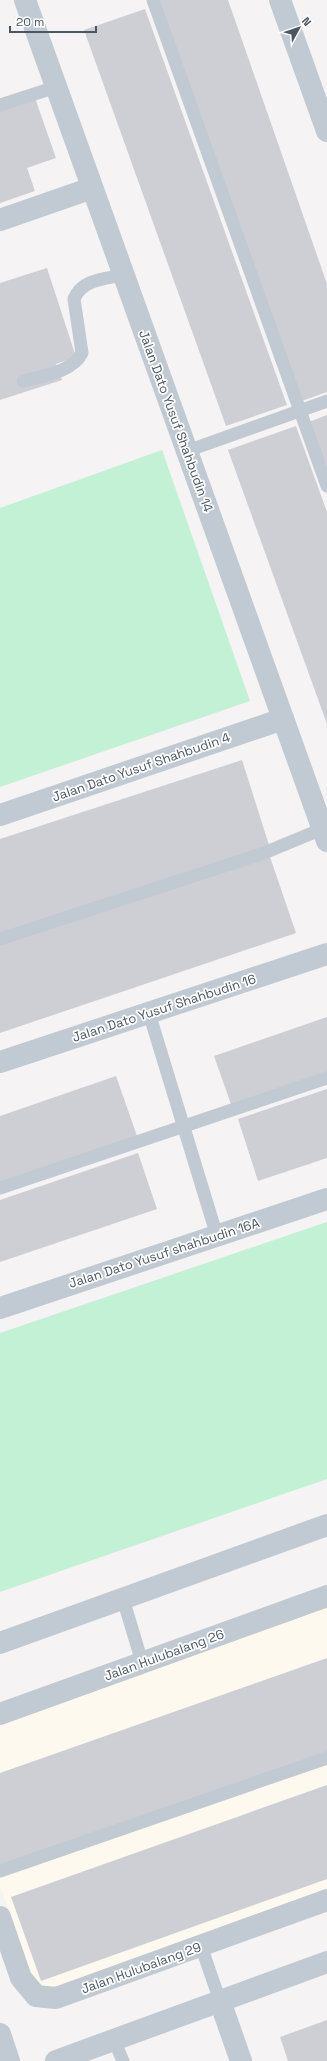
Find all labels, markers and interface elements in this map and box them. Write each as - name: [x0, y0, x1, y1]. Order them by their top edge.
- scale bar: [10, 8, 96, 34]
- north arrow: [279, 8, 319, 48]
- text: 20 m: [16, 14, 44, 30]
- text: N: [299, 14, 314, 29]
- street label: Jalan Dato Yusuf Shahbudin 14: [135, 328, 217, 514]
- street label: Jalan Dato Yusuf Shahbudin 4: [50, 729, 232, 805]
- street label: Jalan Dato Yusuf Shahbudin 16: [70, 970, 258, 1046]
- street label: Jalan Dato Yusuf shahbudin 16A: [67, 1214, 261, 1292]
- street label: Jalan Hulubalang 26: [102, 1625, 226, 1685]
- street label: Jalan Hulubalang 29: [79, 1938, 203, 1998]

